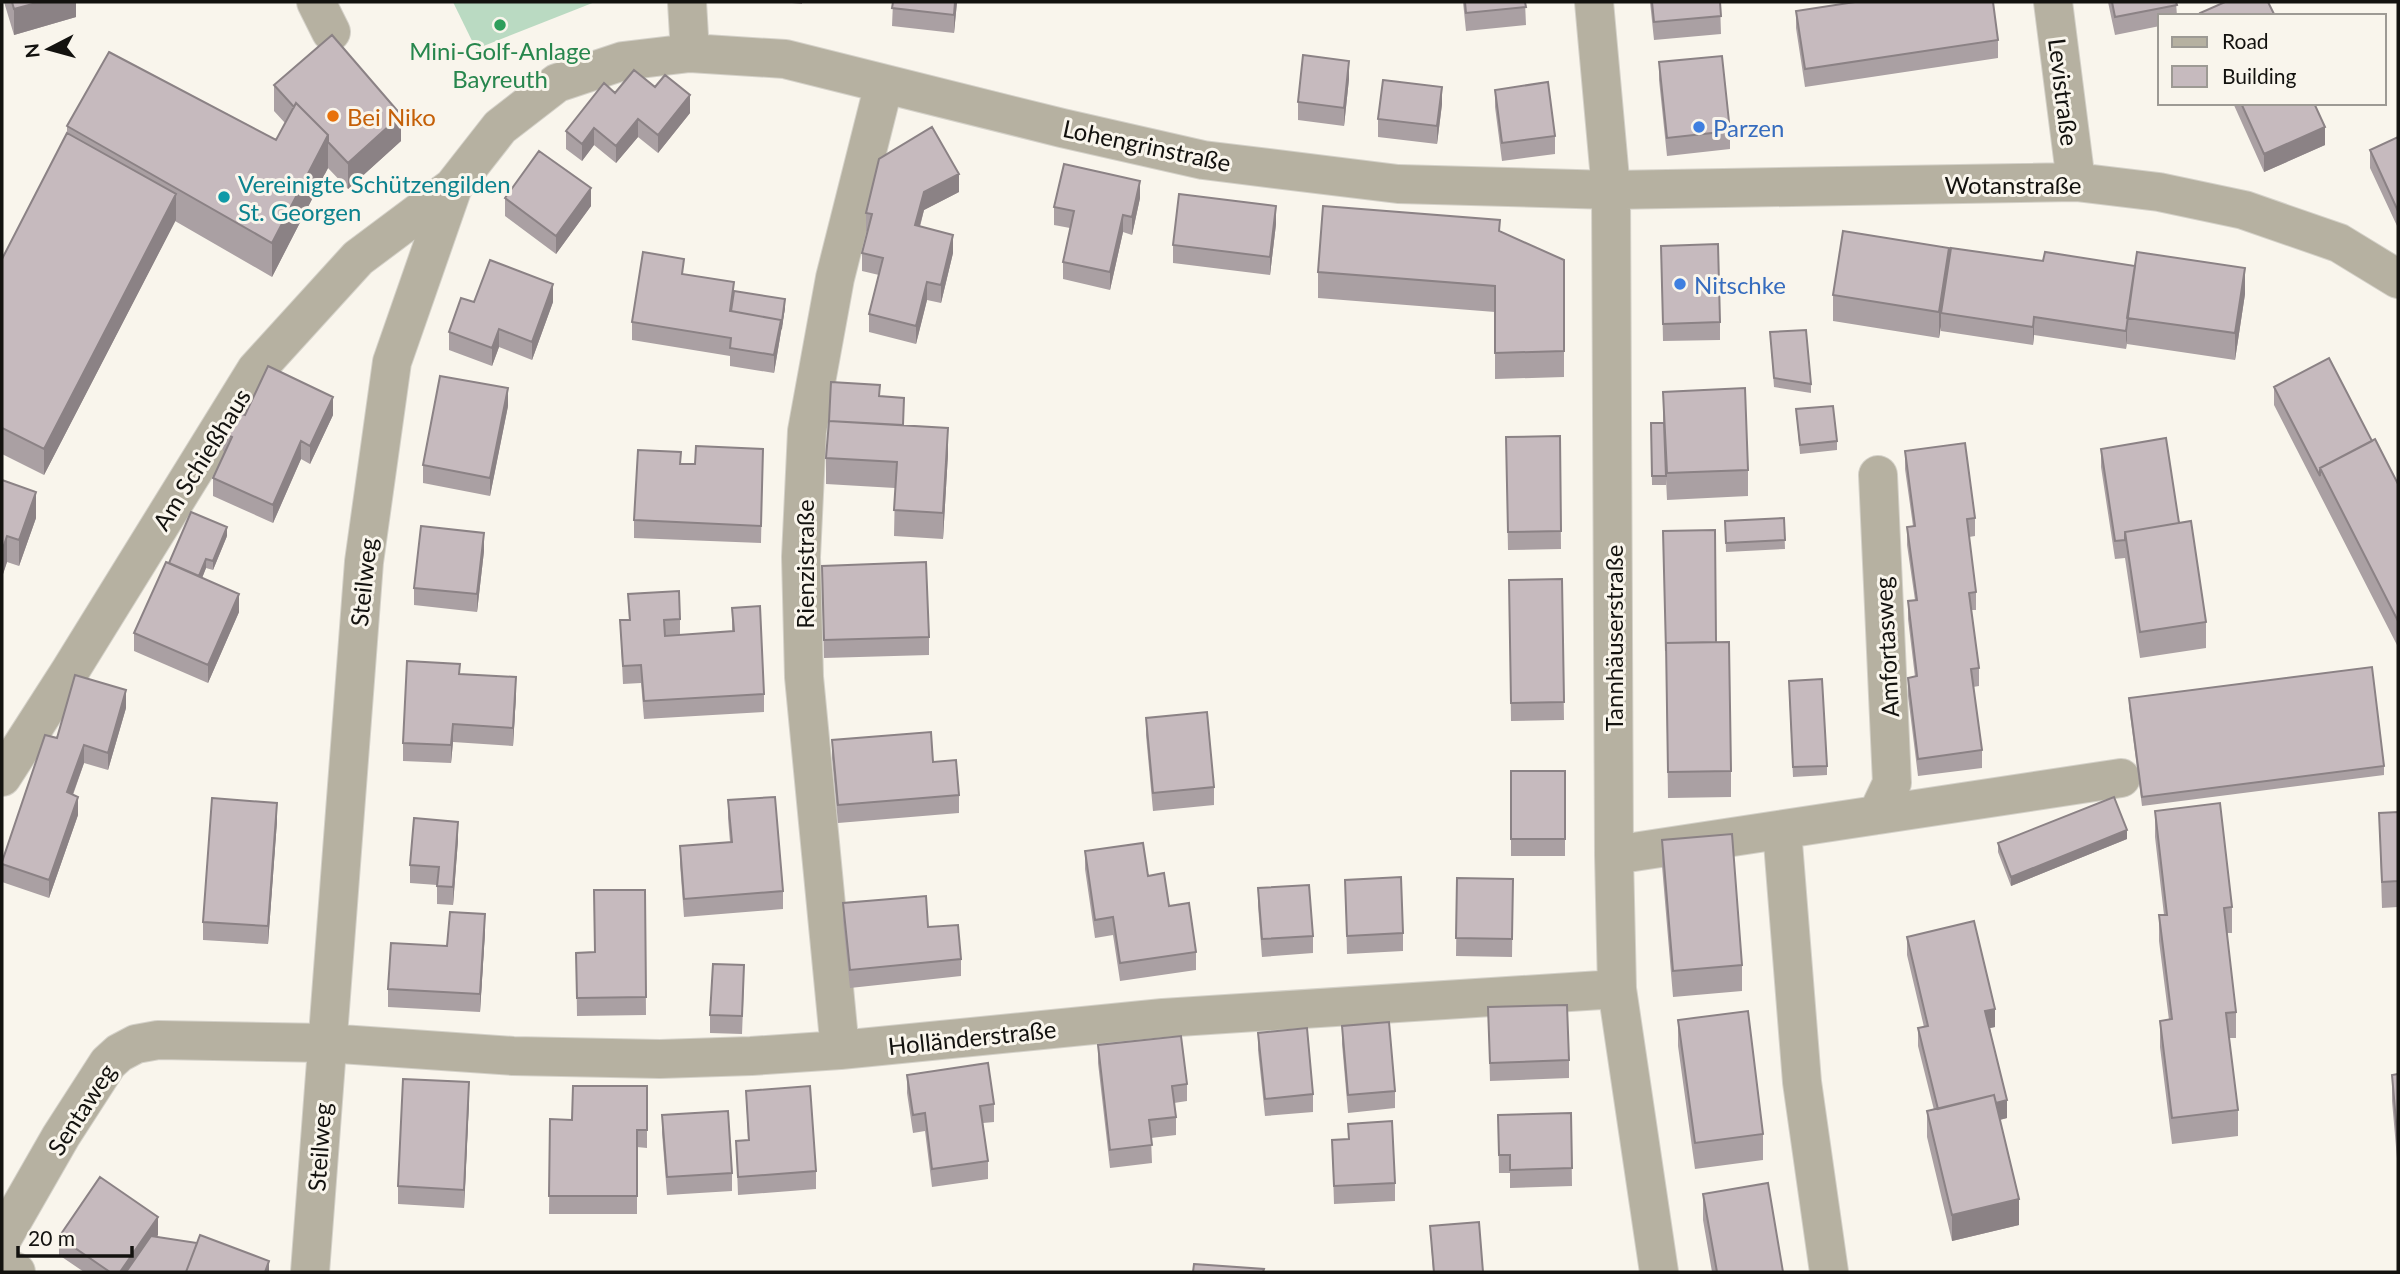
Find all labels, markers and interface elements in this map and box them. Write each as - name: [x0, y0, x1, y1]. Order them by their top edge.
- north arrow: [14, 14, 84, 84]
- legend: [2158, 14, 2386, 105]
- marker: Mini-Golf-Anlage Bayreuth: [492, 17, 508, 33]
- text: Road: [2222, 28, 2269, 53]
- place label: Mini-Golf-Anlage Bayreuth: [409, 36, 591, 93]
- street label: Levistraße: [2043, 37, 2085, 147]
- text: N: [19, 42, 44, 59]
- text: Building: [2222, 63, 2297, 88]
- place label: Bei Niko: [347, 102, 436, 131]
- marker: Bei Niko: [325, 108, 341, 124]
- street label: Lohengrinstraße: [1060, 113, 1234, 177]
- place label: Parzen: [1713, 113, 1784, 142]
- marker: Parzen: [1691, 119, 1707, 135]
- place label: Vereinigte Schützengilden St. Georgen: [238, 169, 511, 226]
- street label: Wotanstraße: [1945, 170, 2081, 199]
- marker: Vereinigte Schützengilden St. Georgen: [216, 189, 232, 205]
- place label: Nitschke: [1694, 270, 1786, 299]
- marker: Nitschke: [1672, 276, 1688, 292]
- street label: Am Schießhaus: [146, 383, 256, 535]
- street label: Rienzistraße: [790, 499, 819, 629]
- street label: Steilweg: [344, 536, 382, 628]
- street label: Tannhäuserstraße: [1599, 545, 1628, 731]
- street label: Amfortasweg: [1868, 576, 1904, 718]
- street label: Holländerstraße: [886, 1014, 1058, 1060]
- street label: Sentaweg: [41, 1058, 121, 1160]
- street label: Steilweg: [301, 1102, 337, 1192]
- scale bar: [18, 1214, 131, 1258]
- text: 20 m: [28, 1225, 75, 1250]

